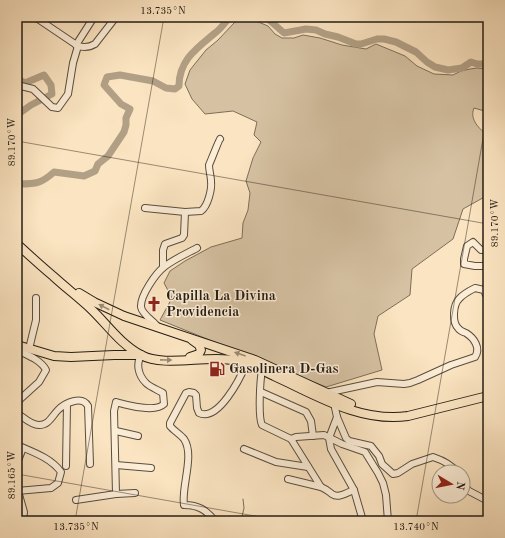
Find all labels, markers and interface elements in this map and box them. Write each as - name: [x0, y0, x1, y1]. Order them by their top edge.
- text: 13.735°N: [140, 6, 186, 16]
- text: 89.170°W: [7, 118, 17, 166]
- text: 89.170°W: [490, 199, 500, 247]
- place label: Capilla La Divina Providencia: [166, 289, 276, 319]
- church icon: Capilla La Divina Providencia: [145, 295, 163, 313]
- one-way arrow: [98, 304, 109, 310]
- one-way arrow: [233, 351, 245, 357]
- one-way arrow: [160, 357, 173, 363]
- fuel station icon: Gasolinera D-Gas: [208, 360, 226, 378]
- place label: Gasolinera D-Gas: [229, 362, 339, 376]
- text: 89.165°W: [7, 451, 17, 499]
- north arrow: [431, 464, 471, 504]
- text: N: [453, 480, 466, 491]
- text: 13.735°N: [53, 522, 99, 532]
- text: 13.740°N: [393, 522, 439, 532]

